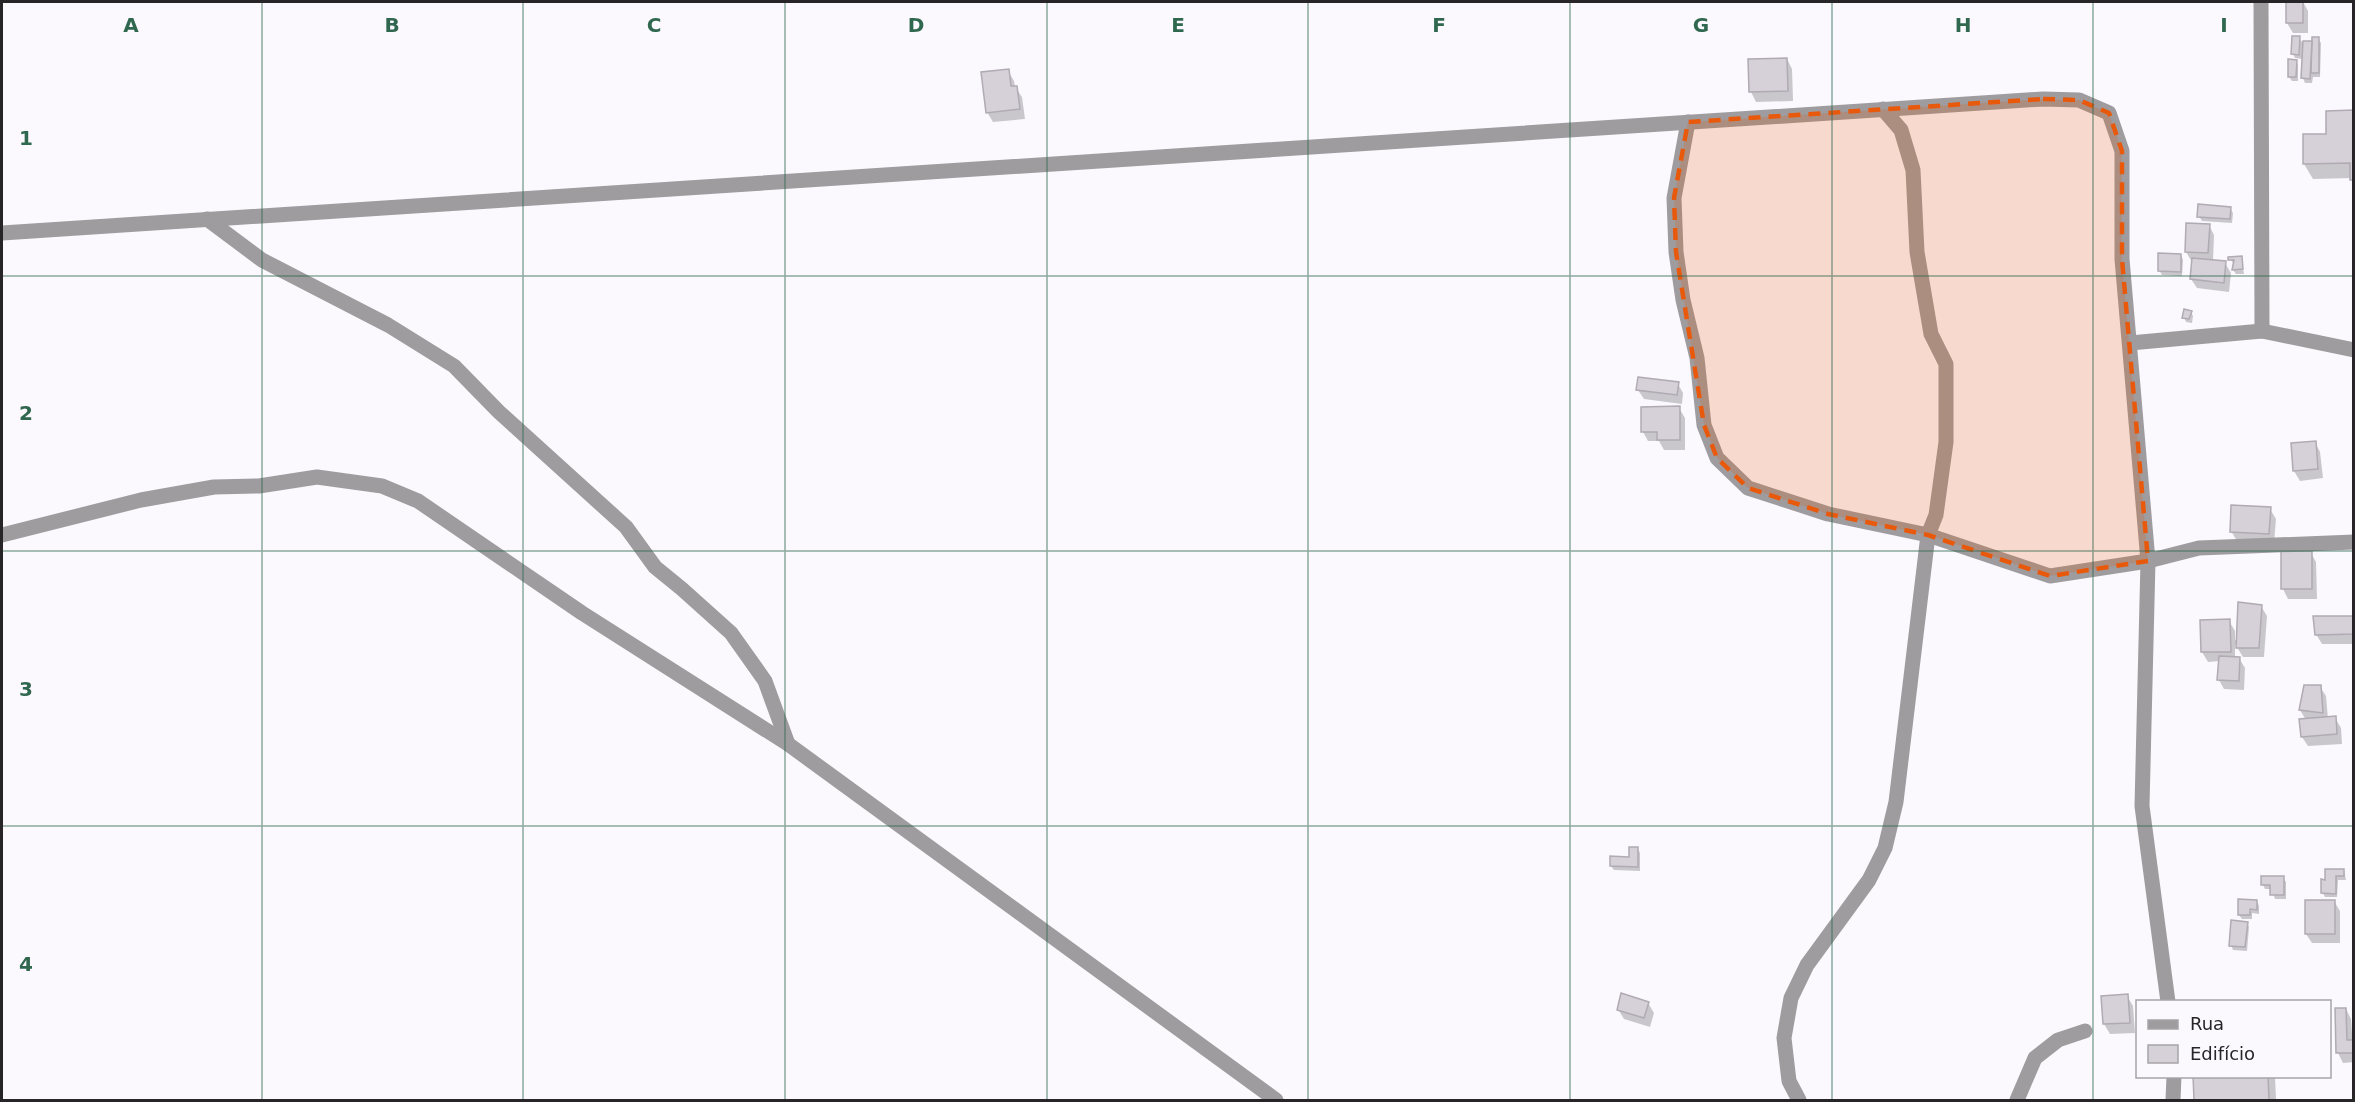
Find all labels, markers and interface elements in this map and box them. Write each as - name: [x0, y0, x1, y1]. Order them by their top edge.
- text: A: [123, 13, 139, 37]
- text: B: [384, 13, 400, 37]
- text: C: [647, 13, 661, 37]
- text: D: [908, 13, 924, 37]
- text: E: [1171, 13, 1185, 37]
- text: F: [1432, 13, 1446, 37]
- text: G: [1693, 13, 1709, 37]
- text: H: [1955, 13, 1971, 37]
- text: I: [2220, 13, 2228, 37]
- text: 1: [19, 126, 33, 150]
- text: 2: [19, 401, 33, 425]
- text: 3: [19, 677, 33, 701]
- text: 4: [19, 952, 33, 976]
- legend: [2136, 1000, 2331, 1078]
- text: Rua: [2190, 1013, 2224, 1034]
- text: Edifício: [2190, 1043, 2255, 1064]

